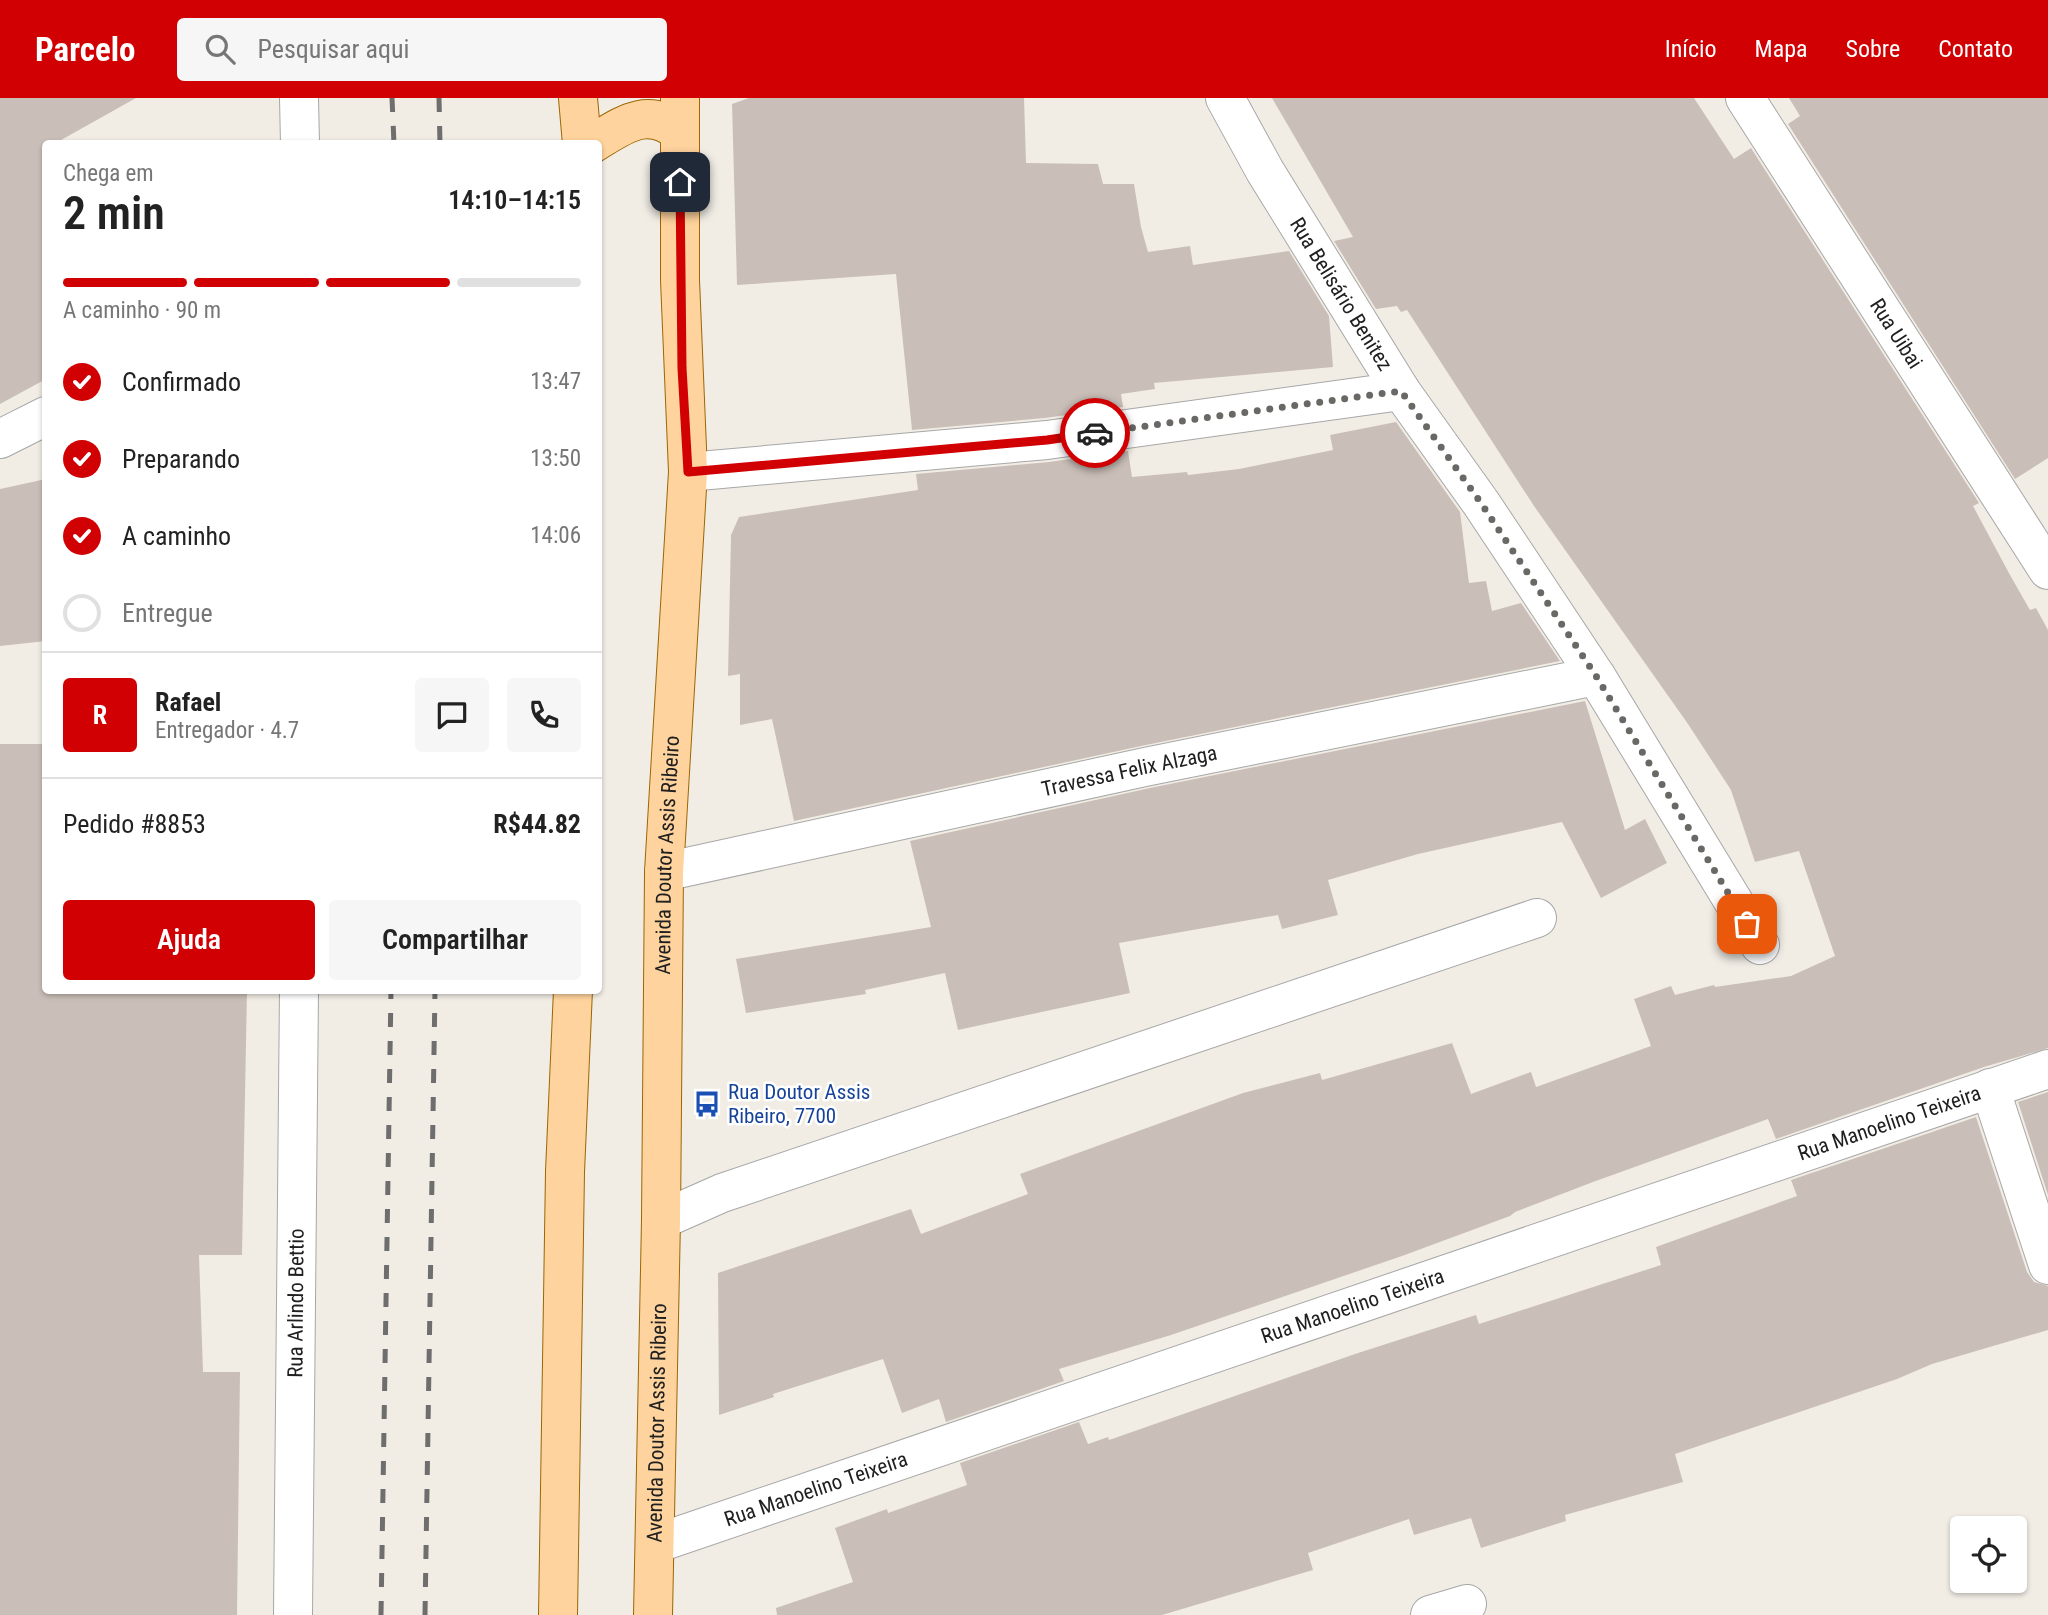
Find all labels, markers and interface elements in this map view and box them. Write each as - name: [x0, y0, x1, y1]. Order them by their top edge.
- search box: [177, 18, 667, 81]
- text: Parcelo: [35, 30, 135, 69]
- icon: search: [201, 30, 239, 68]
- text: Pesquisar aqui: [257, 34, 410, 64]
- text: Início: [1665, 35, 1717, 63]
- text: Mapa: [1755, 35, 1808, 63]
- text: Sobre: [1846, 35, 1900, 63]
- text: Contato: [1938, 35, 2013, 63]
- pin: [650, 152, 710, 212]
- text: Chega em: [63, 160, 154, 187]
- icon: home: [661, 163, 699, 201]
- text: 14:10–14:15: [448, 185, 581, 215]
- text: 2 min: [63, 186, 165, 240]
- street label: Rua Belisário Benitez: [1285, 213, 1397, 375]
- street label: Rua Uibai: [1865, 294, 1927, 373]
- text: A caminho · 90 m: [63, 297, 221, 324]
- icon: check: [63, 363, 101, 401]
- text: Confirmado: [122, 367, 241, 397]
- text: 13:47: [530, 368, 581, 395]
- courier: [1060, 398, 1130, 468]
- icon: car: [1076, 414, 1114, 452]
- icon: check: [63, 440, 101, 478]
- text: Preparando: [122, 444, 240, 474]
- text: 13:50: [530, 445, 581, 472]
- icon: check: [63, 517, 101, 555]
- text: A caminho: [122, 521, 231, 551]
- text: 14:06: [530, 522, 581, 549]
- text: Entregue: [122, 598, 213, 628]
- button: chat: [415, 678, 489, 752]
- button: phone: [507, 678, 581, 752]
- text: Rafael: [155, 687, 221, 717]
- text: R: [93, 700, 107, 730]
- text: Entregador · 4.7: [155, 717, 299, 744]
- street label: Avenida Doutor Assis Ribeiro: [651, 735, 684, 975]
- street label: Travessa Felix Alzaga: [1039, 741, 1219, 801]
- text: Pedido #8853: [63, 809, 206, 839]
- text: R$44.82: [493, 809, 581, 839]
- pin: [1717, 894, 1777, 954]
- button: Ajuda: [63, 900, 315, 980]
- button: Compartilhar: [329, 900, 581, 980]
- icon: bag: [1728, 905, 1766, 943]
- place label: Rua Doutor Assis Ribeiro, 7700: [728, 1080, 870, 1128]
- street label: Rua Manoelino Teixeira: [1795, 1081, 1984, 1165]
- bus stop icon: Rua Doutor Assis Ribeiro, 7700: [692, 1089, 722, 1119]
- street label: Rua Arlindo Bettio: [283, 1228, 309, 1378]
- street label: Rua Manoelino Teixeira: [1258, 1264, 1447, 1348]
- street label: Avenida Doutor Assis Ribeiro: [642, 1303, 671, 1543]
- street label: Rua Manoelino Teixeira: [721, 1447, 911, 1531]
- map controls: [1950, 1516, 2027, 1593]
- button: locate: [1950, 1516, 2027, 1593]

